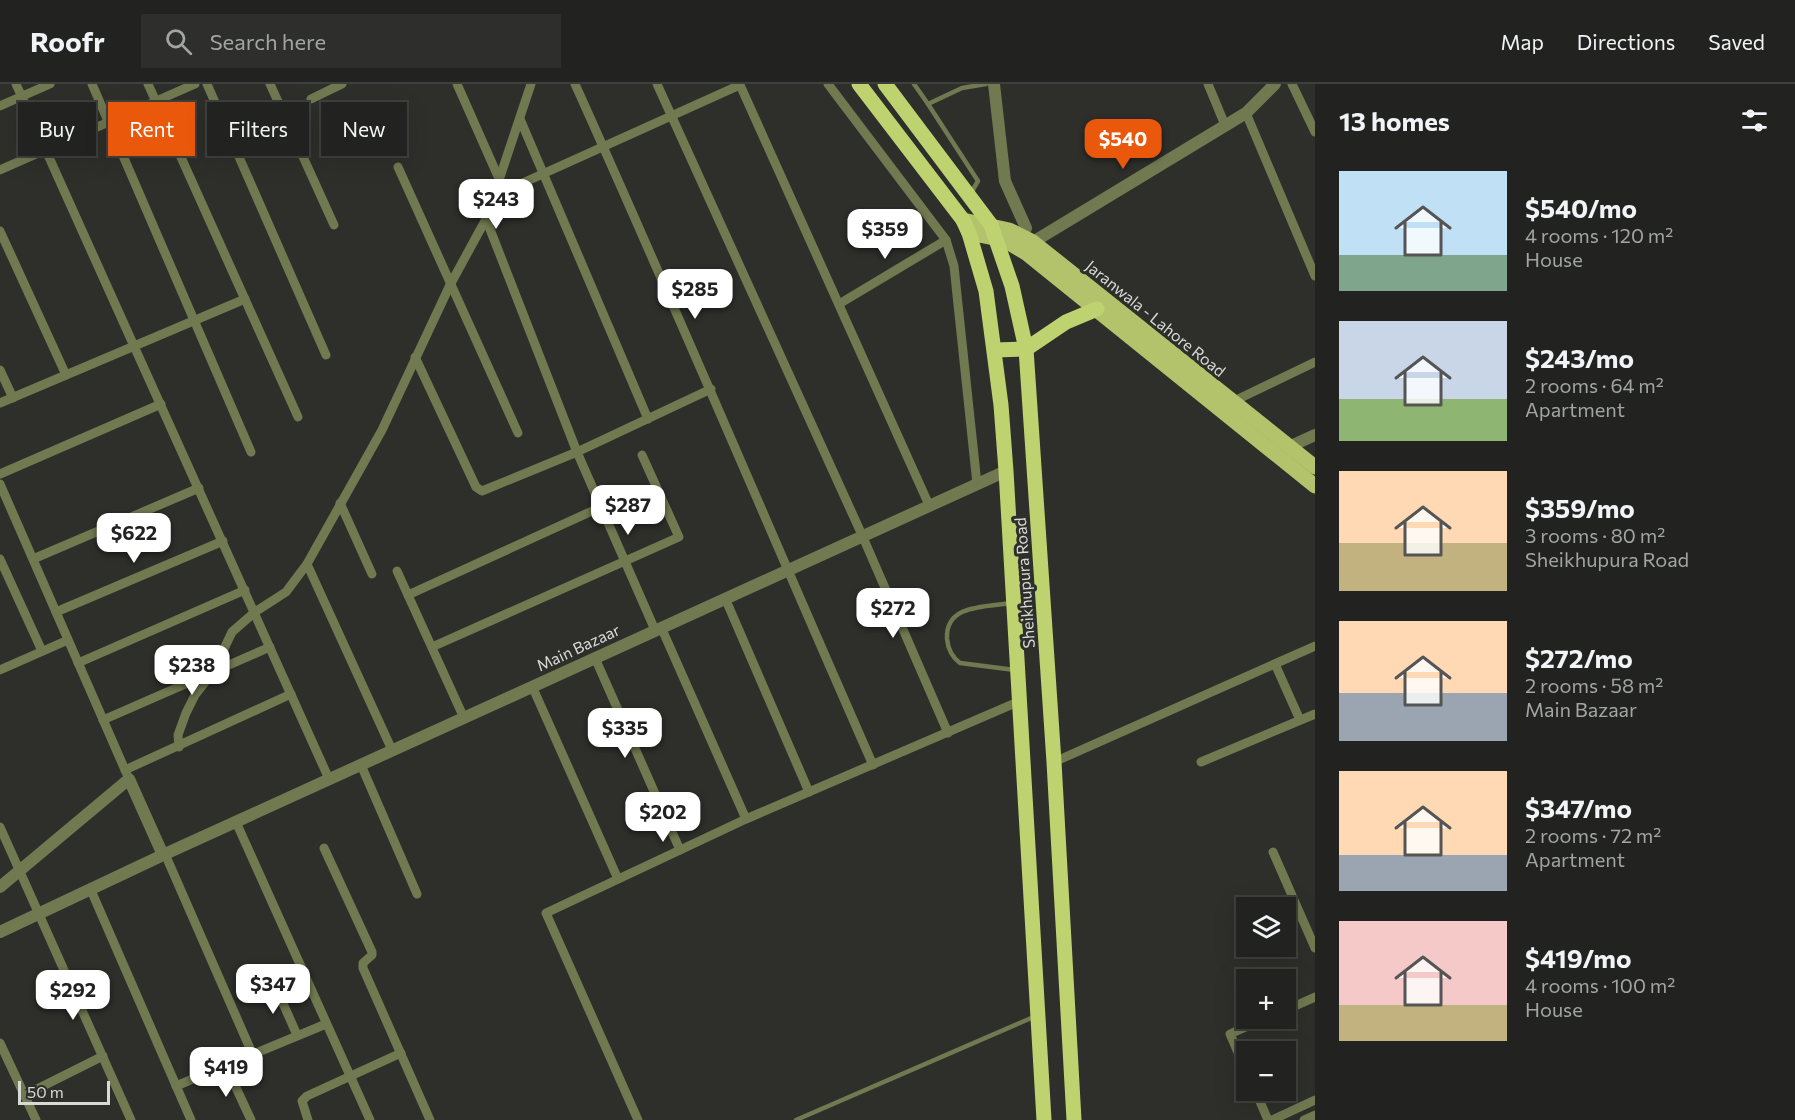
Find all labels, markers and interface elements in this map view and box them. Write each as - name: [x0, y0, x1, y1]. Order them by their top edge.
- search box: [141, 14, 561, 68]
- text: Roofr: [30, 24, 105, 58]
- icon: search: [162, 25, 195, 58]
- text: Search here: [210, 28, 326, 55]
- text: Map: [1501, 29, 1544, 54]
- text: Directions: [1577, 29, 1675, 54]
- text: Saved: [1708, 29, 1765, 54]
- chip: Buy: [18, 102, 96, 156]
- chip: Rent: [108, 102, 195, 156]
- chip: Filters: [207, 102, 309, 156]
- chip: New: [321, 102, 407, 156]
- icon: filters: [1738, 104, 1771, 137]
- text: 13 homes: [1339, 105, 1450, 136]
- pin: $540: [1087, 119, 1159, 170]
- text: $540: [1099, 126, 1147, 150]
- pin: $243: [460, 179, 532, 230]
- text: $243: [473, 186, 519, 210]
- text: $540/mo: [1525, 192, 1637, 223]
- icon: home: [1387, 195, 1459, 267]
- pin: $359: [849, 209, 921, 260]
- text: $359: [861, 216, 909, 240]
- text: 4 rooms · 120 m²: [1525, 223, 1673, 247]
- text: House: [1525, 247, 1583, 271]
- street label: Jaranwala - Lahore Road: [1082, 256, 1230, 380]
- pin: $285: [659, 269, 731, 320]
- text: $285: [672, 276, 718, 300]
- text: $243/mo: [1525, 342, 1634, 373]
- icon: home: [1387, 345, 1459, 417]
- text: 2 rooms · 64 m²: [1525, 373, 1664, 397]
- text: Apartment: [1525, 397, 1625, 421]
- pin: $287: [592, 485, 664, 536]
- text: $287: [605, 492, 651, 516]
- text: $359/mo: [1525, 492, 1635, 523]
- icon: home: [1387, 495, 1459, 567]
- pin: $622: [98, 513, 170, 564]
- street label: Sheikhupura Road: [1010, 517, 1038, 649]
- text: $622: [111, 520, 157, 544]
- text: 3 rooms · 80 m²: [1525, 523, 1665, 547]
- text: Sheikhupura Road: [1525, 547, 1689, 571]
- pin: $272: [857, 588, 929, 639]
- text: $272: [870, 595, 916, 619]
- street label: Main Bazaar: [533, 619, 623, 675]
- text: $272/mo: [1525, 642, 1633, 673]
- pin: $238: [156, 645, 228, 696]
- icon: home: [1387, 645, 1459, 717]
- text: $238: [169, 652, 215, 676]
- text: 2 rooms · 58 m²: [1525, 673, 1663, 697]
- text: Main Bazaar: [1525, 697, 1637, 721]
- pin: $335: [589, 708, 661, 759]
- text: $335: [602, 715, 648, 739]
- pin: $202: [627, 792, 699, 843]
- text: $347/mo: [1525, 792, 1632, 823]
- icon: home: [1387, 795, 1459, 867]
- text: $202: [639, 799, 687, 823]
- text: 2 rooms · 72 m²: [1525, 823, 1661, 847]
- text: Apartment: [1525, 847, 1625, 871]
- map controls: [1236, 897, 1296, 1101]
- button: layers: [1236, 897, 1296, 957]
- text: $419/mo: [1525, 942, 1632, 973]
- icon: home: [1387, 945, 1459, 1017]
- pin: $347: [237, 964, 309, 1015]
- button: +: [1236, 969, 1296, 1029]
- pin: $292: [37, 970, 109, 1021]
- text: $347: [250, 971, 296, 995]
- text: 4 rooms · 100 m²: [1525, 973, 1675, 997]
- text: $292: [50, 977, 96, 1001]
- text: House: [1525, 997, 1583, 1021]
- button: −: [1236, 1041, 1296, 1101]
- pin: $419: [190, 1047, 262, 1098]
- text: $419: [204, 1054, 248, 1078]
- scale bar: [18, 1078, 110, 1106]
- text: 50 m: [27, 1082, 64, 1101]

